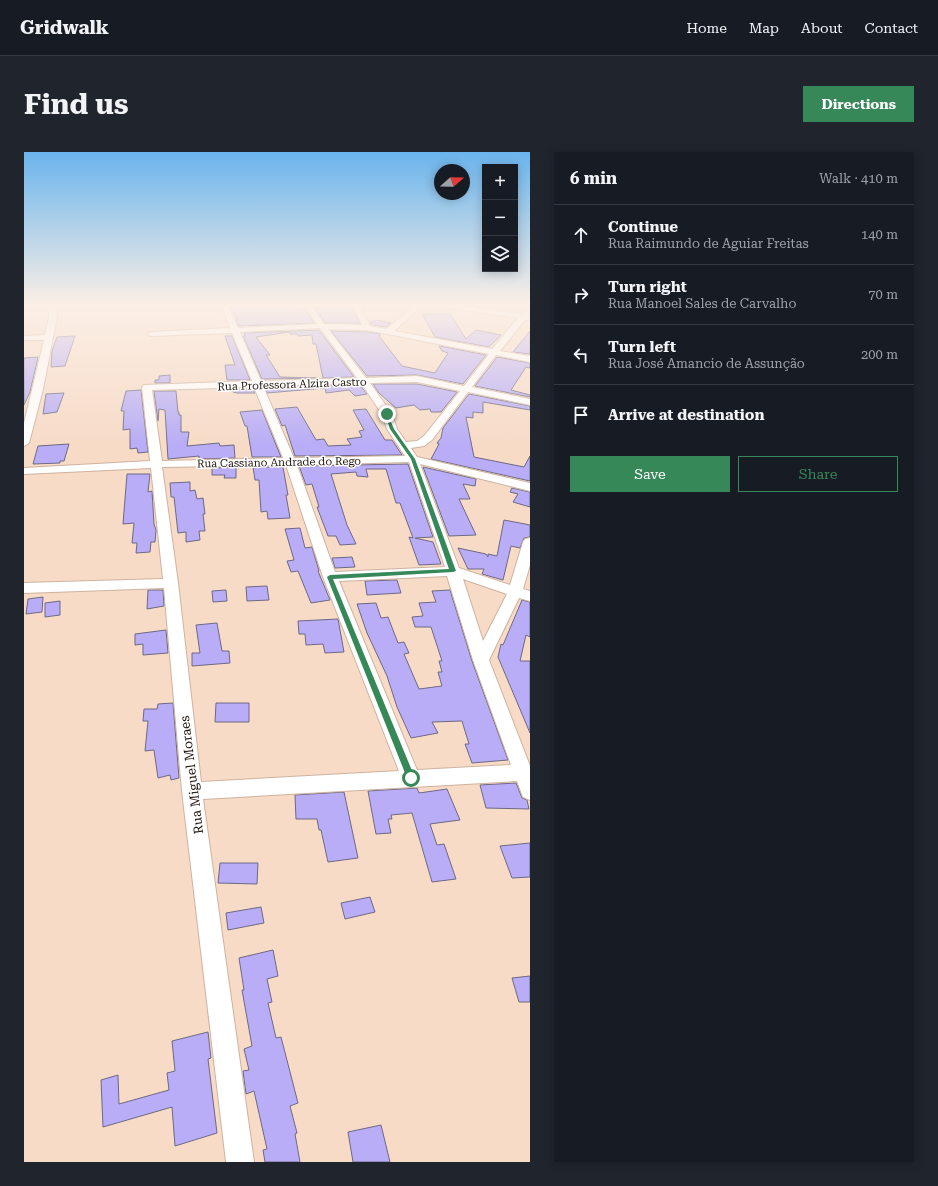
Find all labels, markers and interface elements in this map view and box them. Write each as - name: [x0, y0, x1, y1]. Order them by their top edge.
- text: Gridwalk: [20, 16, 109, 39]
- text: Home: [686, 20, 727, 36]
- text: Map: [749, 20, 779, 36]
- text: About: [801, 20, 843, 36]
- text: Contact: [865, 20, 918, 36]
- button: Directions: [803, 86, 914, 122]
- text: Find us: [24, 88, 128, 121]
- north arrow: [434, 164, 470, 200]
- map controls: [482, 164, 518, 272]
- button: +: [482, 164, 518, 200]
- text: 6 min: [570, 168, 617, 188]
- text: Walk · 410 m: [819, 171, 898, 186]
- button: −: [482, 200, 518, 236]
- text: Continue: [608, 218, 678, 236]
- icon: ahead: [570, 224, 592, 246]
- text: 140 m: [861, 227, 898, 242]
- button: layers: [482, 236, 518, 272]
- text: Rua Raimundo de Aguiar Freitas: [608, 236, 809, 251]
- text: Turn right: [608, 278, 687, 296]
- icon: right: [570, 284, 592, 306]
- text: 70 m: [868, 287, 898, 302]
- text: Rua Manoel Sales de Carvalho: [608, 296, 796, 311]
- text: Turn left: [608, 338, 676, 356]
- icon: left: [570, 344, 592, 366]
- text: 200 m: [861, 347, 898, 362]
- text: Rua José Amancio de Assunção: [608, 356, 805, 371]
- street label: Rua Professora Alzira Castro: [217, 375, 367, 394]
- icon: arrive: [570, 404, 592, 426]
- route end: [378, 405, 396, 423]
- text: Arrive at destination: [608, 406, 764, 424]
- street label: Rua Cassiano Andrade do Rego: [197, 455, 361, 470]
- button: Save: [570, 456, 730, 492]
- button: Share: [738, 456, 898, 492]
- street label: Rua Miguel Moraes: [177, 715, 206, 835]
- route start: [402, 769, 420, 787]

